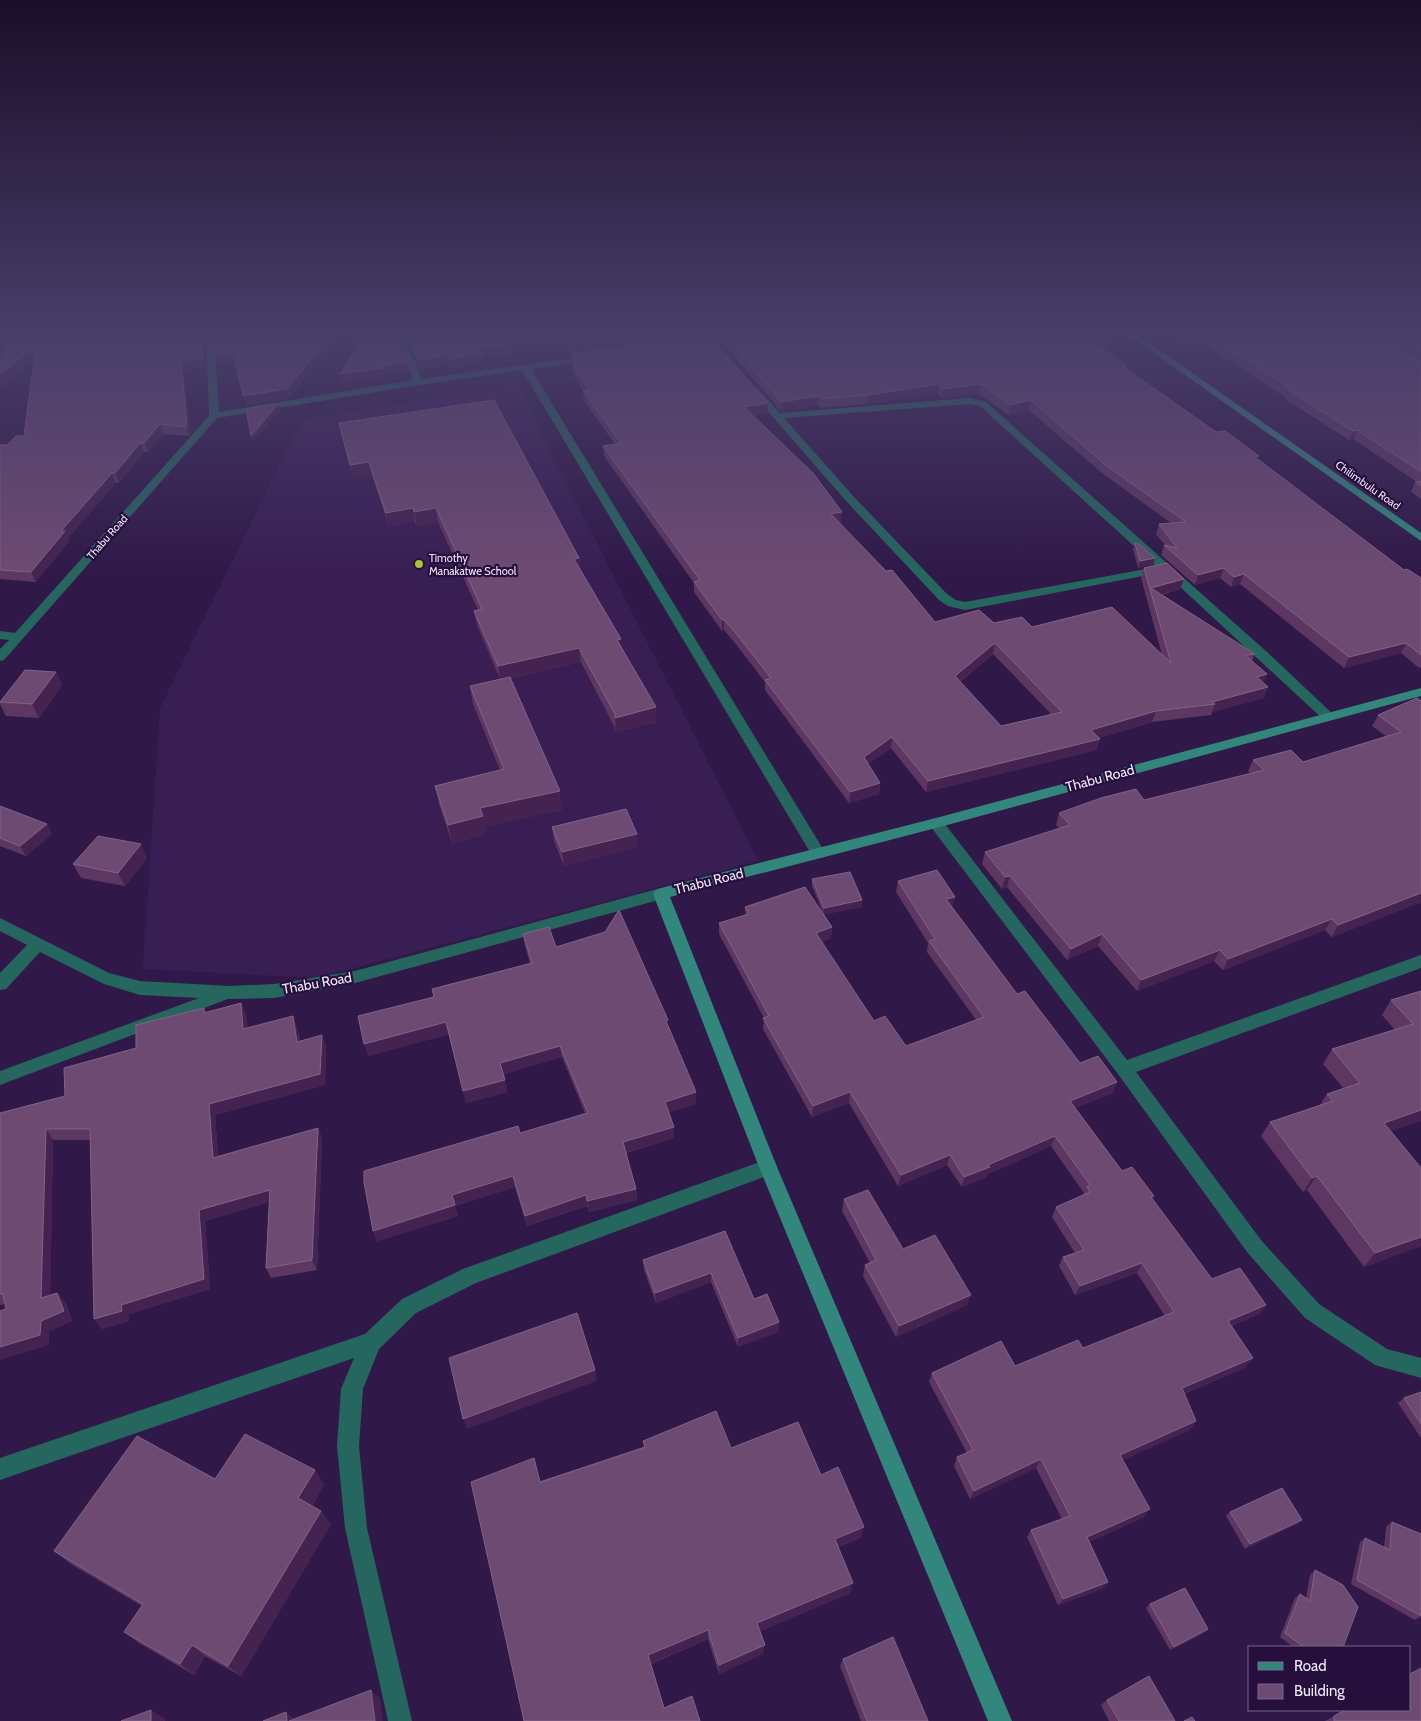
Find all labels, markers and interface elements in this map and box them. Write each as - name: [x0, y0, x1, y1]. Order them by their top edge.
- street label: Chilimbulu Road: [1333, 457, 1403, 513]
- street label: Thabu Road: [84, 512, 130, 562]
- place label: Timothy Manakatwe School: [429, 551, 517, 578]
- marker: Timothy Manakatwe School: [413, 558, 425, 570]
- street label: Thabu Road: [1064, 760, 1136, 796]
- street label: Thabu Road: [673, 864, 745, 898]
- street label: Thabu Road: [281, 968, 353, 998]
- legend: [1248, 1646, 1411, 1711]
- text: Road: [1294, 1657, 1327, 1675]
- text: Building: [1294, 1682, 1345, 1700]

